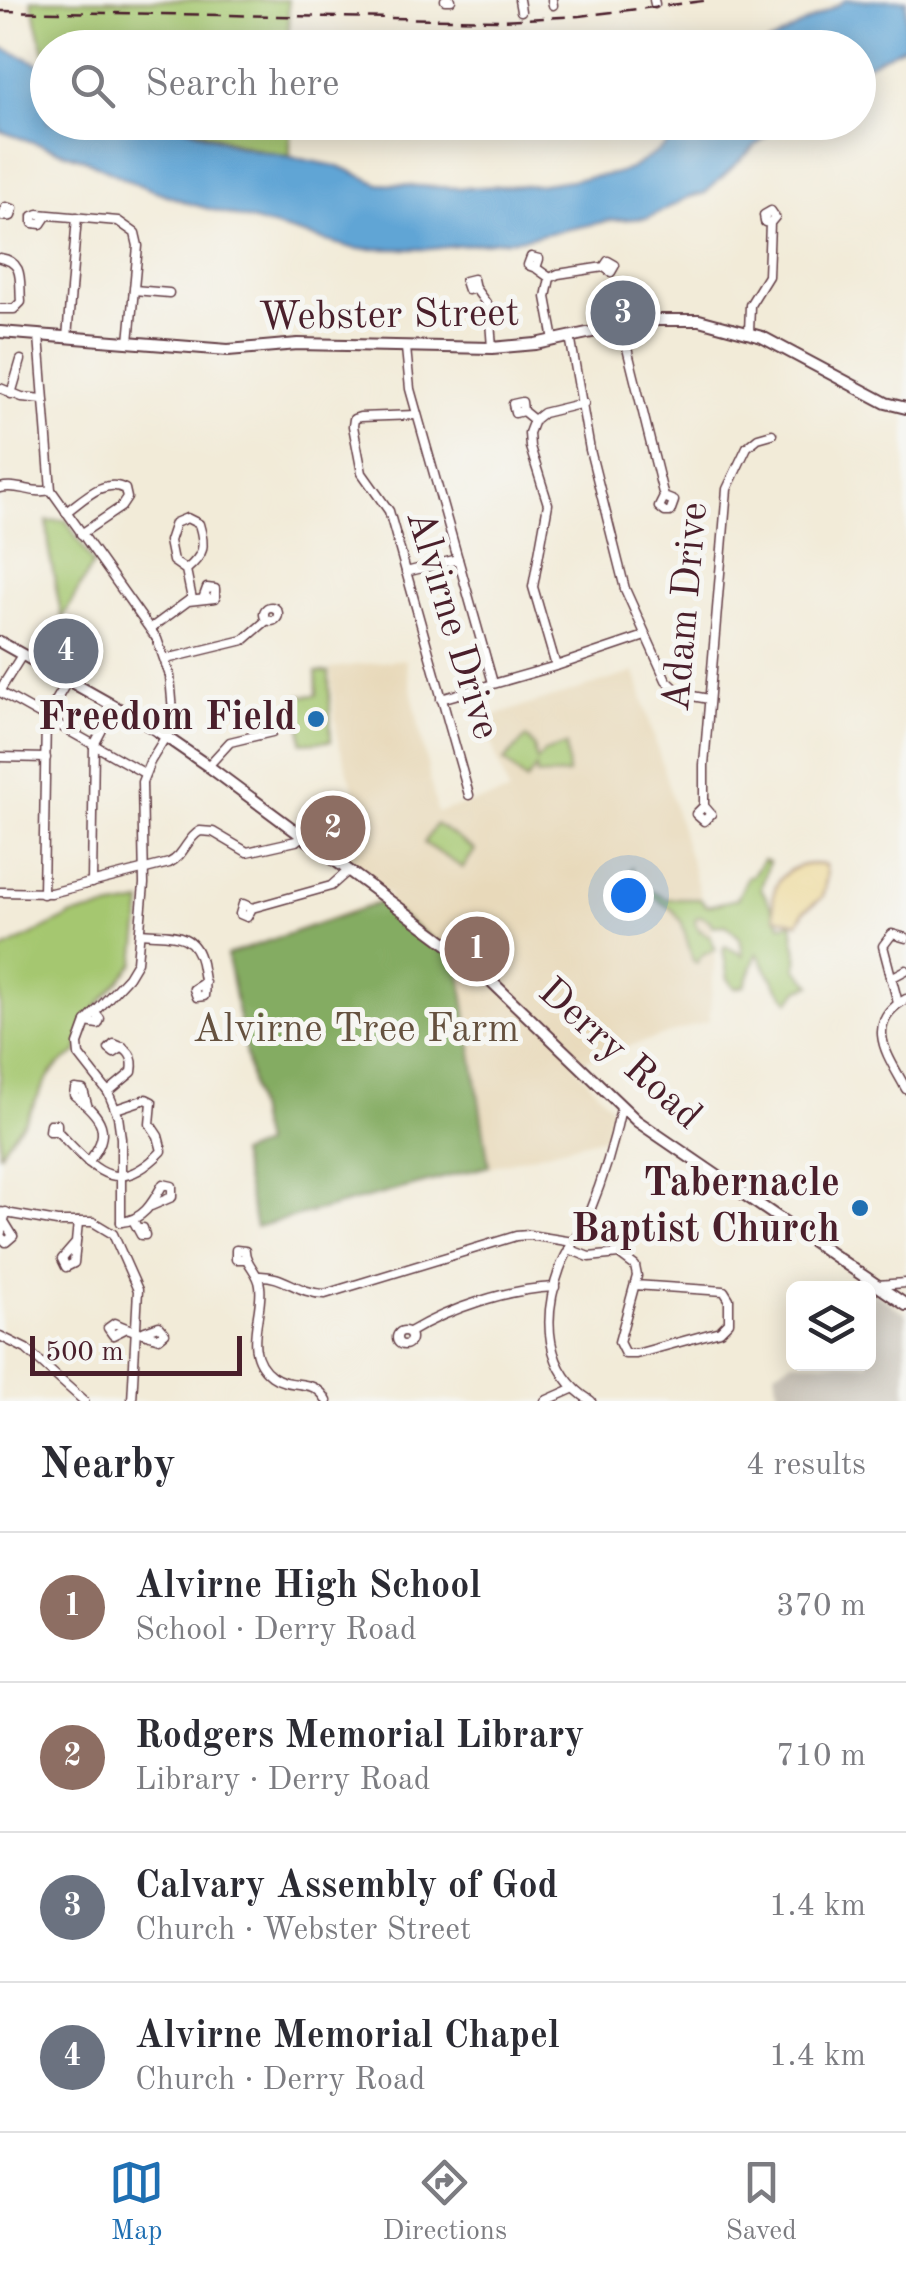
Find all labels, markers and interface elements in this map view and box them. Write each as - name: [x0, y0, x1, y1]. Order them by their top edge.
- search box: [30, 30, 876, 140]
- icon: search: [65, 58, 120, 113]
- text: Search here: [145, 66, 340, 104]
- pin: 3: [590, 276, 656, 350]
- street label: Webster Street: [258, 295, 520, 339]
- street label: Adam Drive: [658, 501, 716, 713]
- street label: Alvirne Drive: [397, 506, 505, 744]
- pin: 4: [34, 614, 98, 688]
- place label: Freedom Field: [38, 699, 296, 739]
- marker: Freedom Field: [305, 708, 327, 730]
- pin: 2: [300, 790, 366, 866]
- your location: [603, 870, 654, 921]
- pin: 1: [444, 912, 510, 986]
- street label: Derry Road: [530, 972, 708, 1138]
- park label: Alvirne Tree Farm: [193, 1011, 519, 1051]
- place label: Tabernacle Baptist Church: [571, 1165, 840, 1251]
- marker: Tabernacle Baptist Church: [849, 1197, 871, 1219]
- map controls: [786, 1281, 876, 1371]
- button: layers: [786, 1281, 876, 1371]
- scale bar: [30, 1331, 242, 1376]
- text: 500 m: [45, 1339, 124, 1367]
- text: Nearby: [40, 1445, 176, 1487]
- text: 4 results: [746, 1450, 866, 1482]
- text: Alvirne High School: [135, 1568, 481, 1606]
- text: 1: [63, 1591, 82, 1623]
- text: 370 m: [776, 1591, 866, 1623]
- text: School · Derry Road: [135, 1615, 417, 1647]
- text: Rodgers Memorial Library: [135, 1718, 584, 1756]
- text: 2: [63, 1741, 82, 1773]
- text: 710 m: [776, 1741, 866, 1773]
- text: Library · Derry Road: [135, 1765, 431, 1797]
- text: Calvary Assembly of God: [135, 1868, 558, 1906]
- text: 3: [63, 1891, 82, 1923]
- text: 1.4 km: [769, 1891, 866, 1923]
- text: Church · Webster Street: [135, 1915, 471, 1947]
- text: Alvirne Memorial Chapel: [135, 2018, 560, 2056]
- text: 4: [63, 2041, 82, 2073]
- text: 1.4 km: [769, 2041, 866, 2073]
- text: Church · Derry Road: [135, 2065, 425, 2097]
- tab: Map: [109, 2155, 164, 2250]
- tab: Directions: [383, 2155, 507, 2250]
- tab: Saved: [725, 2155, 797, 2250]

